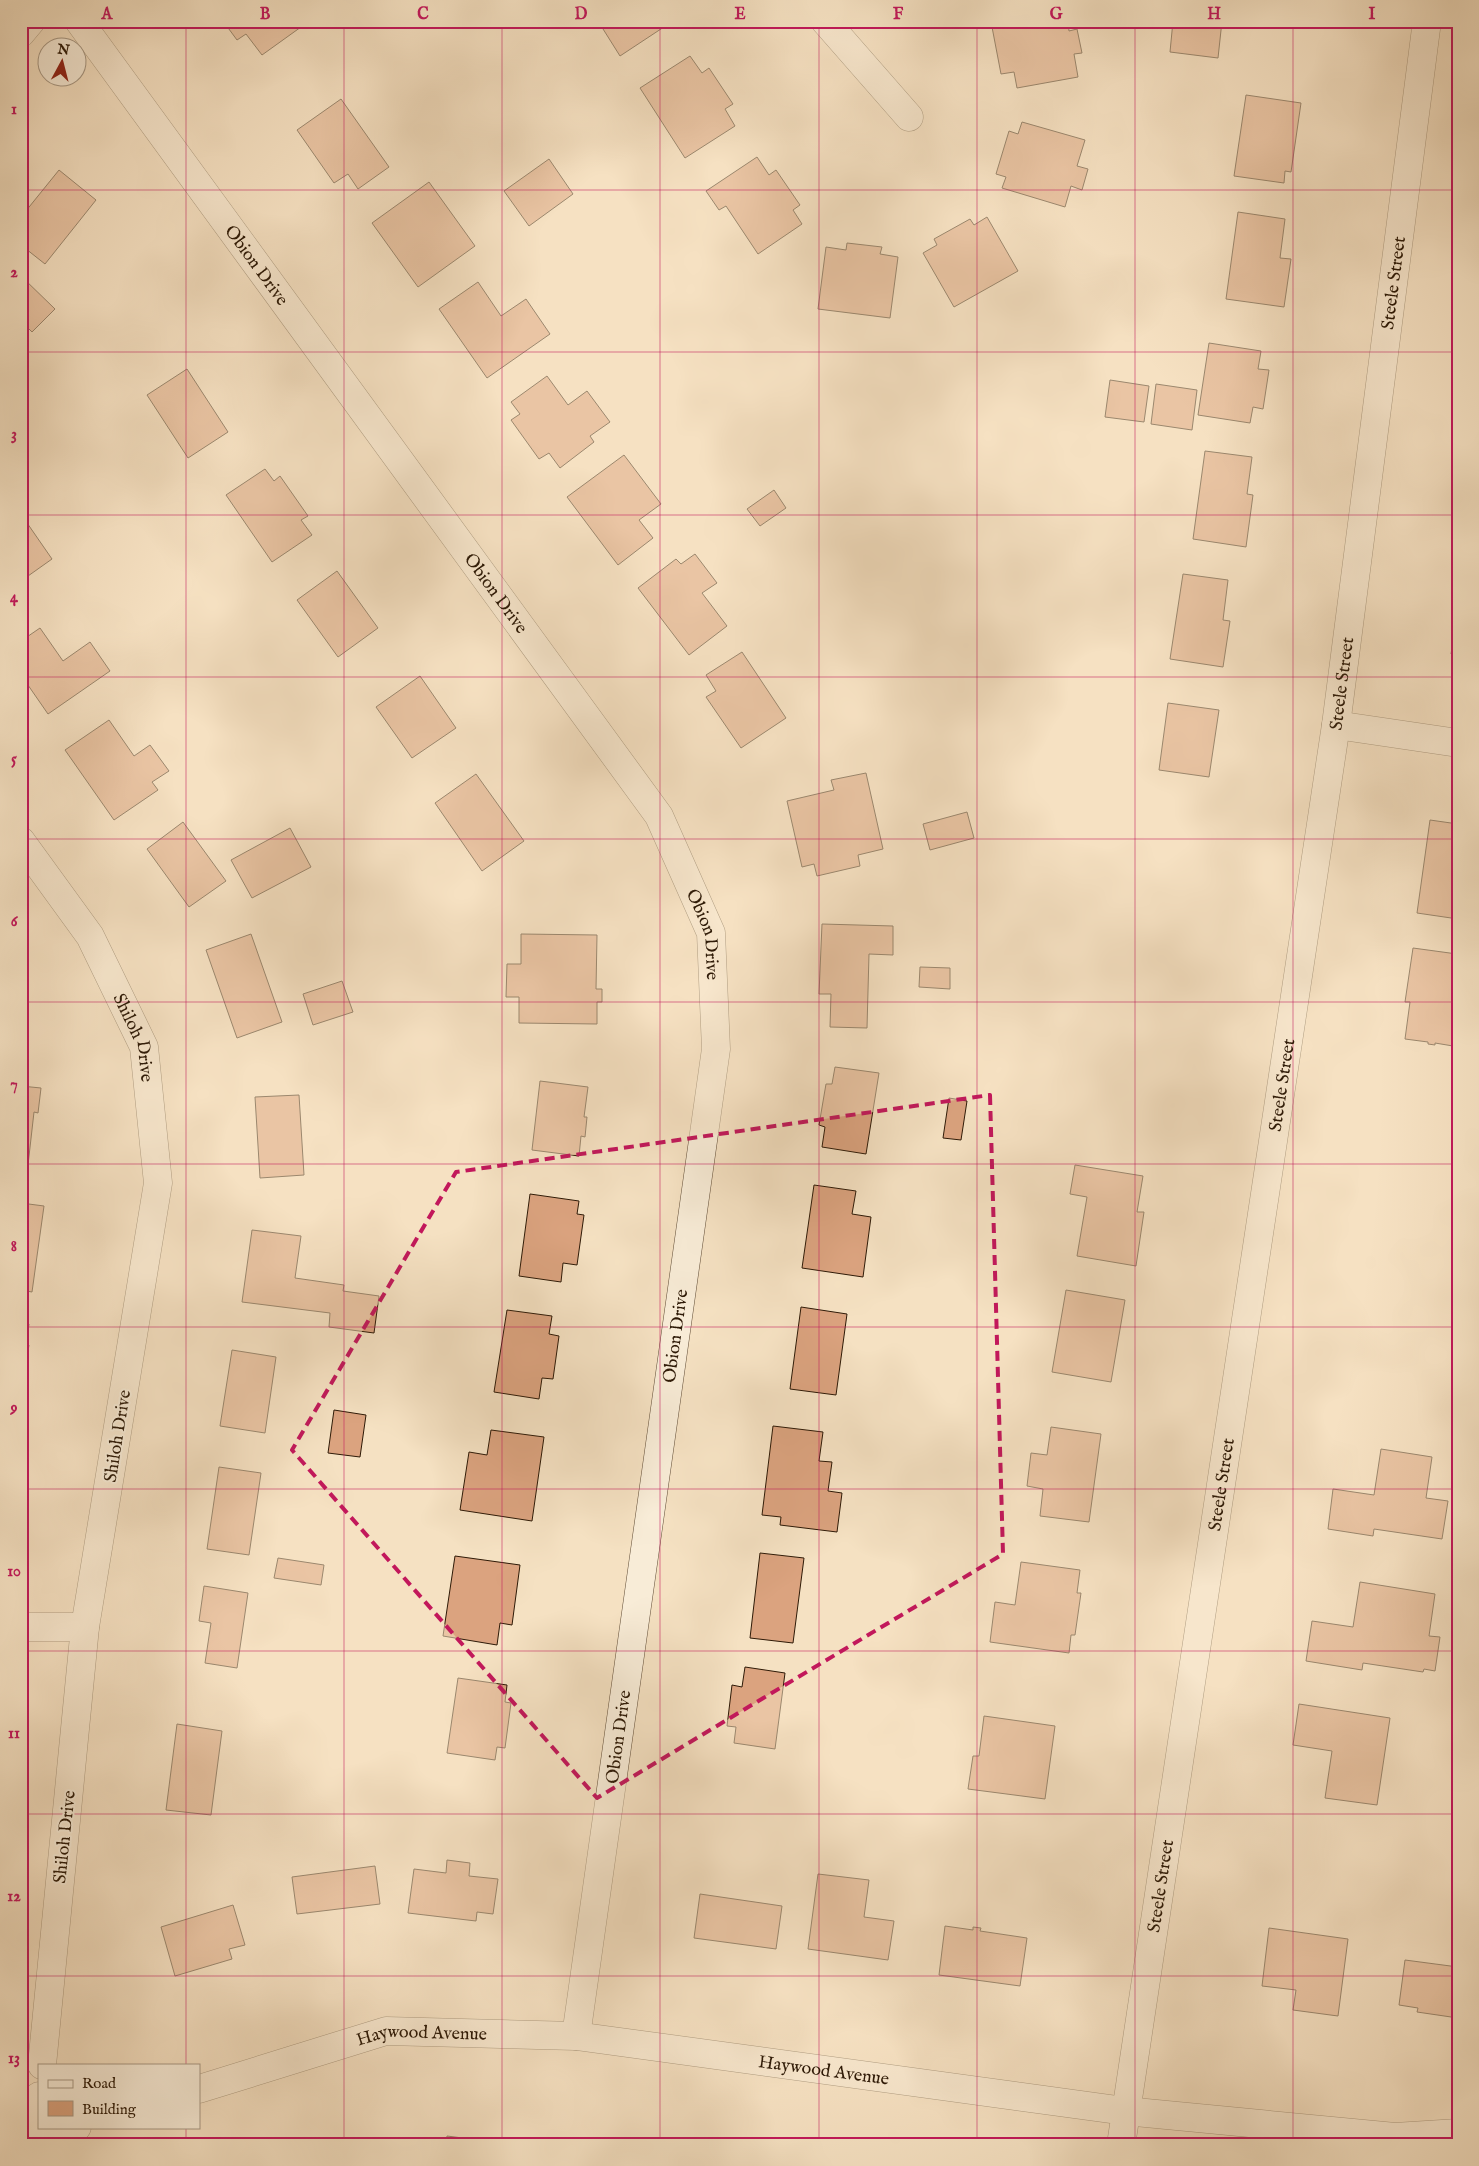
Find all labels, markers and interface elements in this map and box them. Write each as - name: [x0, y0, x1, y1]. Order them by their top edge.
- text: A: [101, 5, 114, 25]
- text: B: [260, 5, 271, 25]
- text: C: [417, 5, 429, 25]
- text: D: [575, 5, 588, 25]
- text: E: [734, 5, 746, 25]
- text: F: [893, 5, 904, 25]
- text: G: [1050, 5, 1063, 25]
- text: H: [1207, 5, 1221, 25]
- text: I: [1369, 5, 1376, 25]
- north arrow: [38, 38, 88, 88]
- text: N: [55, 40, 71, 60]
- text: 1: [11, 100, 17, 120]
- street label: Obion Drive: [219, 221, 293, 311]
- street label: Steele Street: [1377, 235, 1412, 331]
- text: 2: [10, 263, 18, 283]
- text: 3: [11, 425, 17, 445]
- street label: Obion Drive: [458, 549, 532, 639]
- text: 4: [10, 588, 19, 608]
- street label: Steele Street: [1325, 636, 1360, 732]
- text: 5: [11, 750, 17, 770]
- street label: Obion Drive: [680, 886, 723, 981]
- text: 6: [11, 912, 19, 932]
- street label: Shiloh Drive: [107, 990, 158, 1083]
- street label: Steele Street: [1265, 1037, 1301, 1133]
- text: 7: [10, 1075, 18, 1095]
- text: 8: [11, 1237, 17, 1257]
- street label: Obion Drive: [659, 1288, 694, 1384]
- street label: Shiloh Drive: [100, 1388, 137, 1484]
- text: 9: [10, 1399, 18, 1419]
- street label: Steele Street: [1204, 1437, 1241, 1533]
- text: 10: [7, 1562, 21, 1582]
- street label: Obion Drive: [602, 1689, 637, 1785]
- text: 11: [8, 1724, 20, 1744]
- street label: Shiloh Drive: [49, 1789, 82, 1885]
- street label: Steele Street: [1143, 1838, 1180, 1934]
- text: 12: [7, 1887, 21, 1907]
- street label: Haywood Avenue: [354, 2021, 487, 2052]
- text: 13: [8, 2049, 20, 2069]
- street label: Haywood Avenue: [757, 2051, 890, 2092]
- legend: [38, 2064, 200, 2128]
- text: Road: [82, 2074, 117, 2093]
- text: Building: [82, 2100, 137, 2119]

